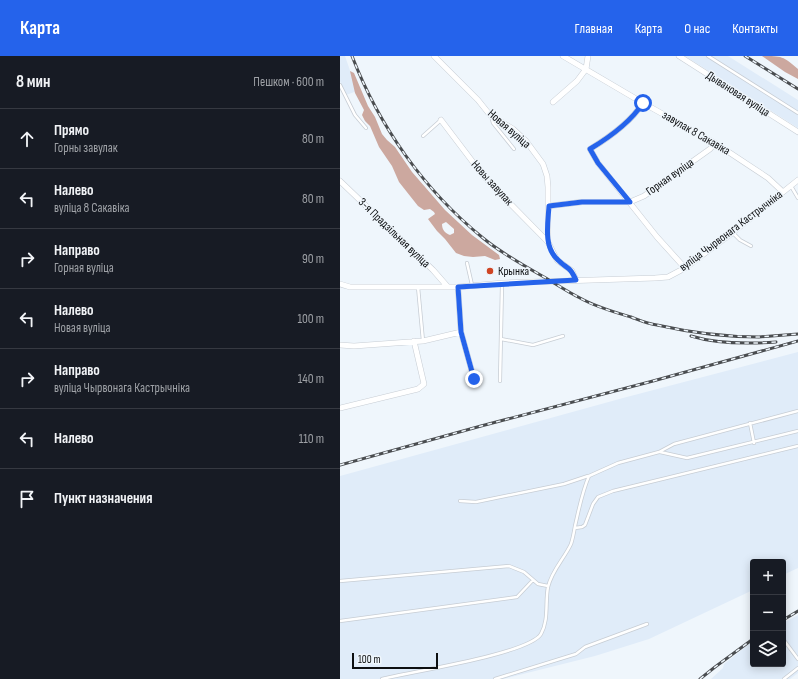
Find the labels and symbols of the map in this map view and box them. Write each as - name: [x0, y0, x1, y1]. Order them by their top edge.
- street label: Дывановая вуліца: [703, 68, 773, 120]
- route start: [634, 94, 652, 112]
- street label: Новая вуліца: [484, 106, 534, 152]
- street label: завулак 8 Сакавіка: [659, 107, 733, 159]
- street label: Горная вуліца: [643, 155, 697, 199]
- street label: Новы завулак: [468, 157, 517, 209]
- street label: вуліца Чырвонага Кастрычніка: [676, 187, 786, 275]
- street label: 3-я Прадзільная вуліца: [355, 195, 433, 271]
- place label: Крынка: [498, 264, 529, 279]
- marker: Крынка: [485, 266, 495, 276]
- route end: [465, 370, 483, 388]
- scale bar: [352, 651, 438, 670]

